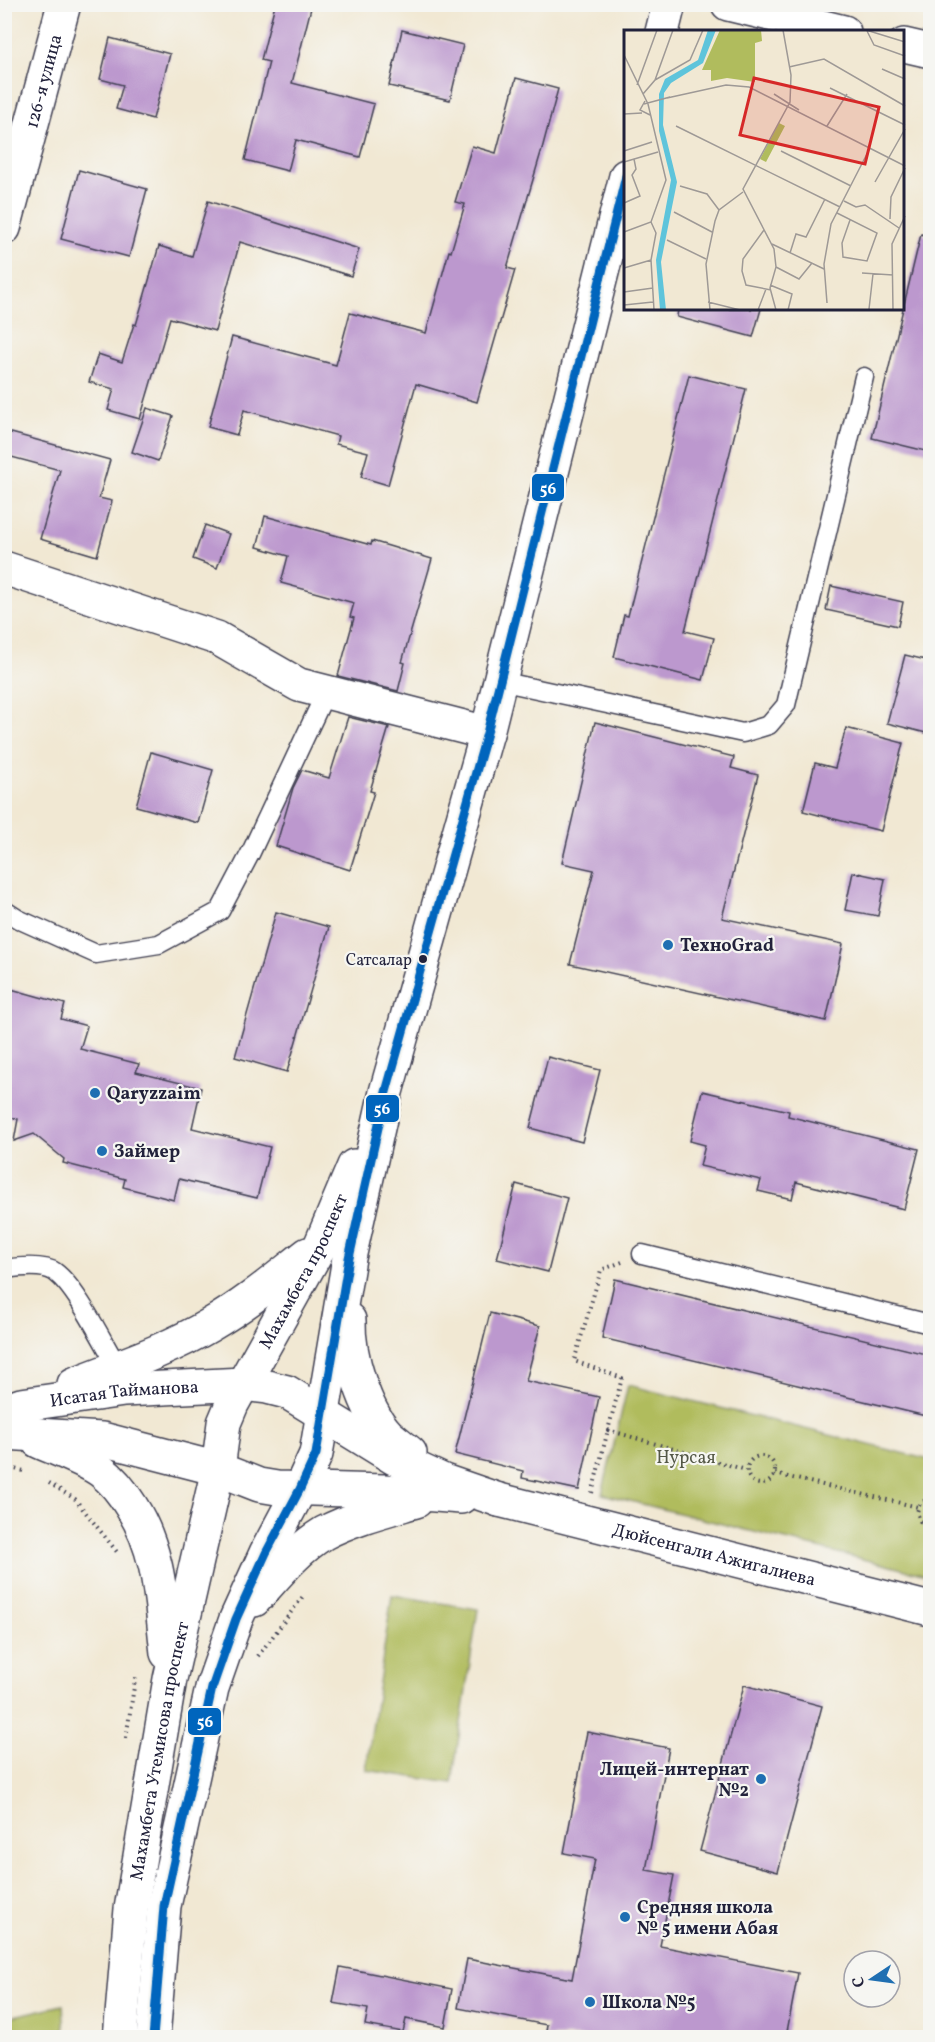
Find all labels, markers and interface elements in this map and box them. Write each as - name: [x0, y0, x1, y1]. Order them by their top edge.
- inset map: [624, 30, 905, 310]
- street label: 126-я улица: [20, 32, 69, 131]
- line badge: 56: [531, 473, 565, 502]
- text: 56: [540, 479, 556, 501]
- place label: ТехноGrad: [680, 934, 774, 959]
- marker: ТехноGrad: [661, 938, 675, 952]
- place label: Сатсалар: [346, 950, 412, 972]
- marker: Сатсалар: [417, 953, 429, 965]
- place label: Qaryzzaim: [107, 1082, 201, 1107]
- marker: Qaryzzaim: [88, 1086, 102, 1100]
- line badge: 56: [365, 1094, 400, 1123]
- text: 56: [374, 1099, 390, 1121]
- place label: Займер: [114, 1140, 180, 1165]
- marker: Займер: [95, 1144, 109, 1158]
- street label: Махамбета проспект: [254, 1190, 355, 1354]
- street label: Исатая Тайманова: [48, 1375, 199, 1415]
- park label: Нурсая: [656, 1446, 716, 1471]
- street label: Дюйсенгали Ажигалиева: [610, 1518, 818, 1594]
- street label: Махамбета Утемисова проспект: [125, 1619, 197, 1883]
- line badge: 56: [187, 1707, 222, 1736]
- text: 56: [197, 1712, 213, 1734]
- place label: Лицей-интернат №2: [600, 1758, 749, 1804]
- marker: Лицей-интернат №2: [754, 1772, 768, 1786]
- place label: Средняя школа № 5 имени Абая: [637, 1896, 778, 1942]
- marker: Средняя школа № 5 имени Абая: [618, 1910, 632, 1924]
- north arrow: [842, 1949, 902, 2009]
- text: С: [847, 1974, 871, 1989]
- place label: Школа №5: [602, 1991, 696, 2016]
- marker: Школа №5: [583, 1995, 597, 2009]

